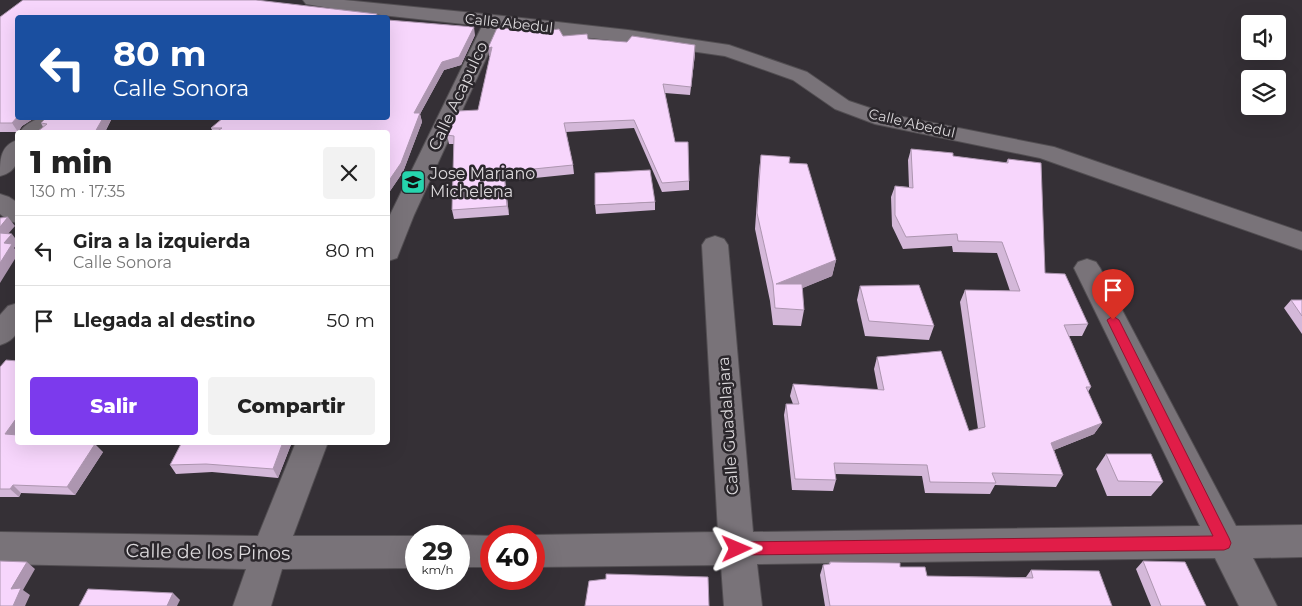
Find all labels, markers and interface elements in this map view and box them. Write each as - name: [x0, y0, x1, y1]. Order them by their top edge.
- street label: Calle Abedul: [464, 9, 554, 37]
- map controls: [1241, 15, 1286, 115]
- button: sound: [1241, 15, 1286, 60]
- text: 80 m: [113, 32, 207, 75]
- icon: left: [30, 35, 95, 100]
- street label: Calle Acapulco: [425, 39, 491, 153]
- button: layers: [1241, 70, 1286, 115]
- text: Calle Sonora: [113, 75, 249, 102]
- street label: Calle Abedul: [867, 104, 957, 142]
- text: 1 min: [30, 144, 113, 181]
- button: close: [323, 147, 375, 199]
- place label: Jose Mariano Michelena: [429, 164, 535, 201]
- school or university icon: Jose Mariano Michelena: [400, 169, 426, 195]
- text: 130 m · 17:35: [30, 182, 125, 201]
- text: Gira a la izquierda: [73, 230, 251, 253]
- icon: left: [30, 237, 58, 265]
- text: 80 m: [325, 239, 375, 262]
- text: Calle Sonora: [73, 253, 172, 272]
- pin: [1092, 269, 1134, 320]
- icon: arrive: [1099, 276, 1127, 304]
- icon: arrive: [30, 307, 58, 335]
- text: Llegada al destino: [73, 309, 255, 332]
- text: 50 m: [327, 309, 375, 332]
- street label: Calle Guadalajara: [714, 356, 742, 496]
- button: Salir: [30, 377, 198, 435]
- button: Compartir: [208, 377, 375, 435]
- position arrow: [710, 522, 762, 574]
- speed limit sign: 40: [480, 525, 545, 590]
- text: 29: [422, 536, 453, 566]
- street label: Calle de los Pinos: [126, 539, 290, 565]
- text: km/h: [421, 562, 454, 577]

